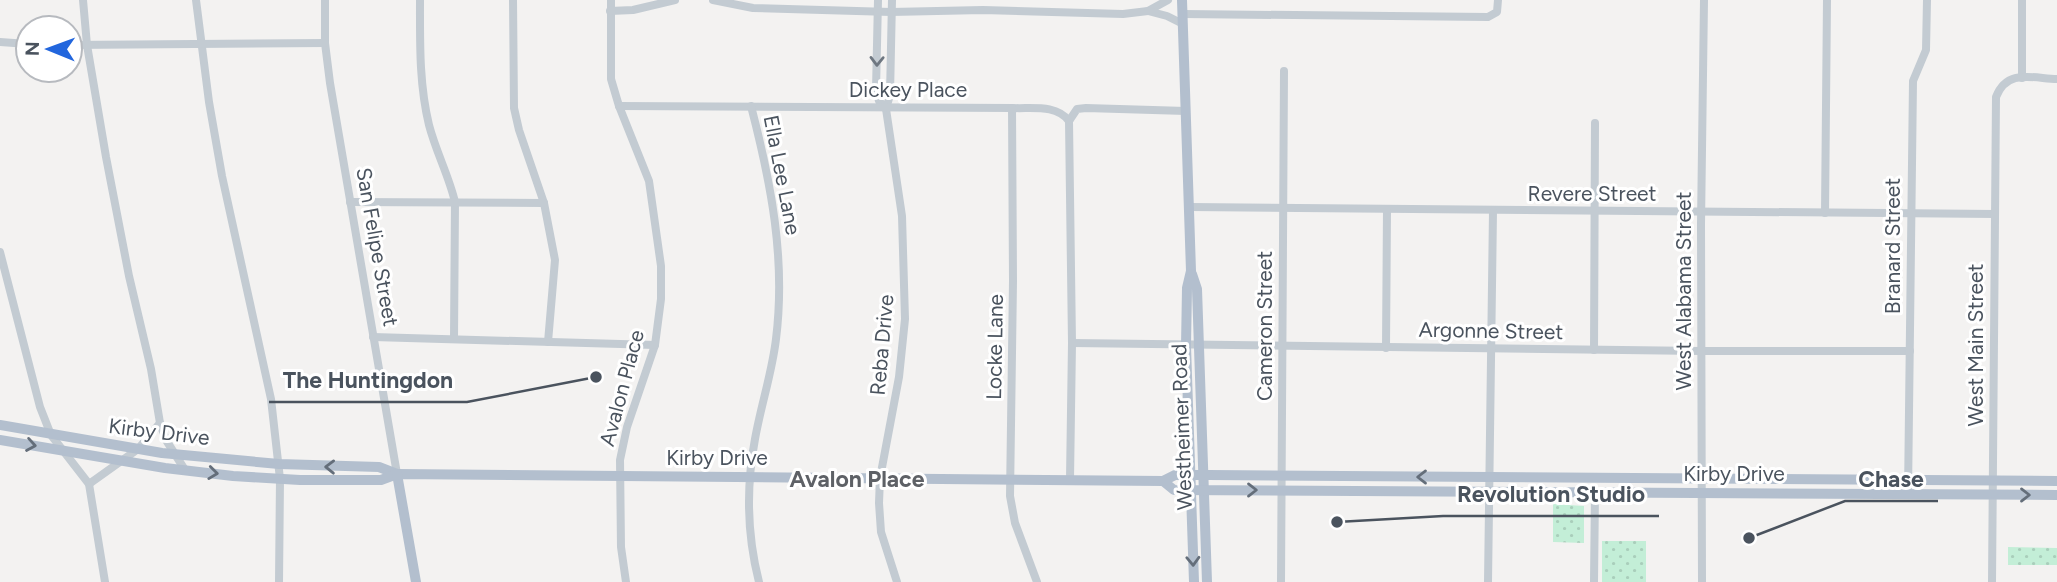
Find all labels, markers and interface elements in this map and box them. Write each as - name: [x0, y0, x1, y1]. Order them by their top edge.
- north arrow: [14, 14, 84, 84]
- text: N: [21, 41, 44, 56]
- one-way arrow: [869, 57, 885, 67]
- street label: Dickey Place: [849, 77, 967, 102]
- street label: Ella Lee Lane: [759, 113, 806, 237]
- street label: San Felipe Street: [351, 166, 404, 328]
- street label: Branard Street: [1880, 178, 1905, 314]
- street label: Revere Street: [1527, 181, 1657, 206]
- street label: West Alabama Street: [1671, 192, 1696, 390]
- street label: Cameron Street: [1252, 251, 1277, 401]
- street label: West Main Street: [1963, 264, 1988, 426]
- street label: Reba Drive: [865, 293, 898, 397]
- street label: Locke Lane: [981, 294, 1008, 400]
- street label: Argonne Street: [1418, 317, 1564, 344]
- street label: Avalon Place: [594, 327, 649, 449]
- street label: Westheimer Road: [1166, 343, 1197, 511]
- callout: The Huntingdon: [269, 358, 467, 402]
- text: The Huntingdon: [283, 366, 453, 394]
- street label: Kirby Drive: [107, 413, 211, 450]
- one-way arrow: [25, 437, 37, 452]
- street label: Kirby Drive: [666, 445, 768, 470]
- callout: Chase: [1845, 457, 1938, 501]
- one-way arrow: [324, 459, 335, 475]
- street label: Kirby Drive: [1683, 461, 1785, 486]
- district label: Avalon Place: [790, 465, 925, 493]
- text: Chase: [1858, 465, 1924, 493]
- one-way arrow: [207, 466, 219, 481]
- one-way arrow: [1416, 469, 1426, 485]
- callout: Revolution Studio: [1443, 472, 1659, 516]
- text: Revolution Studio: [1457, 480, 1645, 508]
- one-way arrow: [1247, 482, 1257, 498]
- one-way arrow: [2020, 487, 2031, 503]
- one-way arrow: [1186, 555, 1201, 566]

